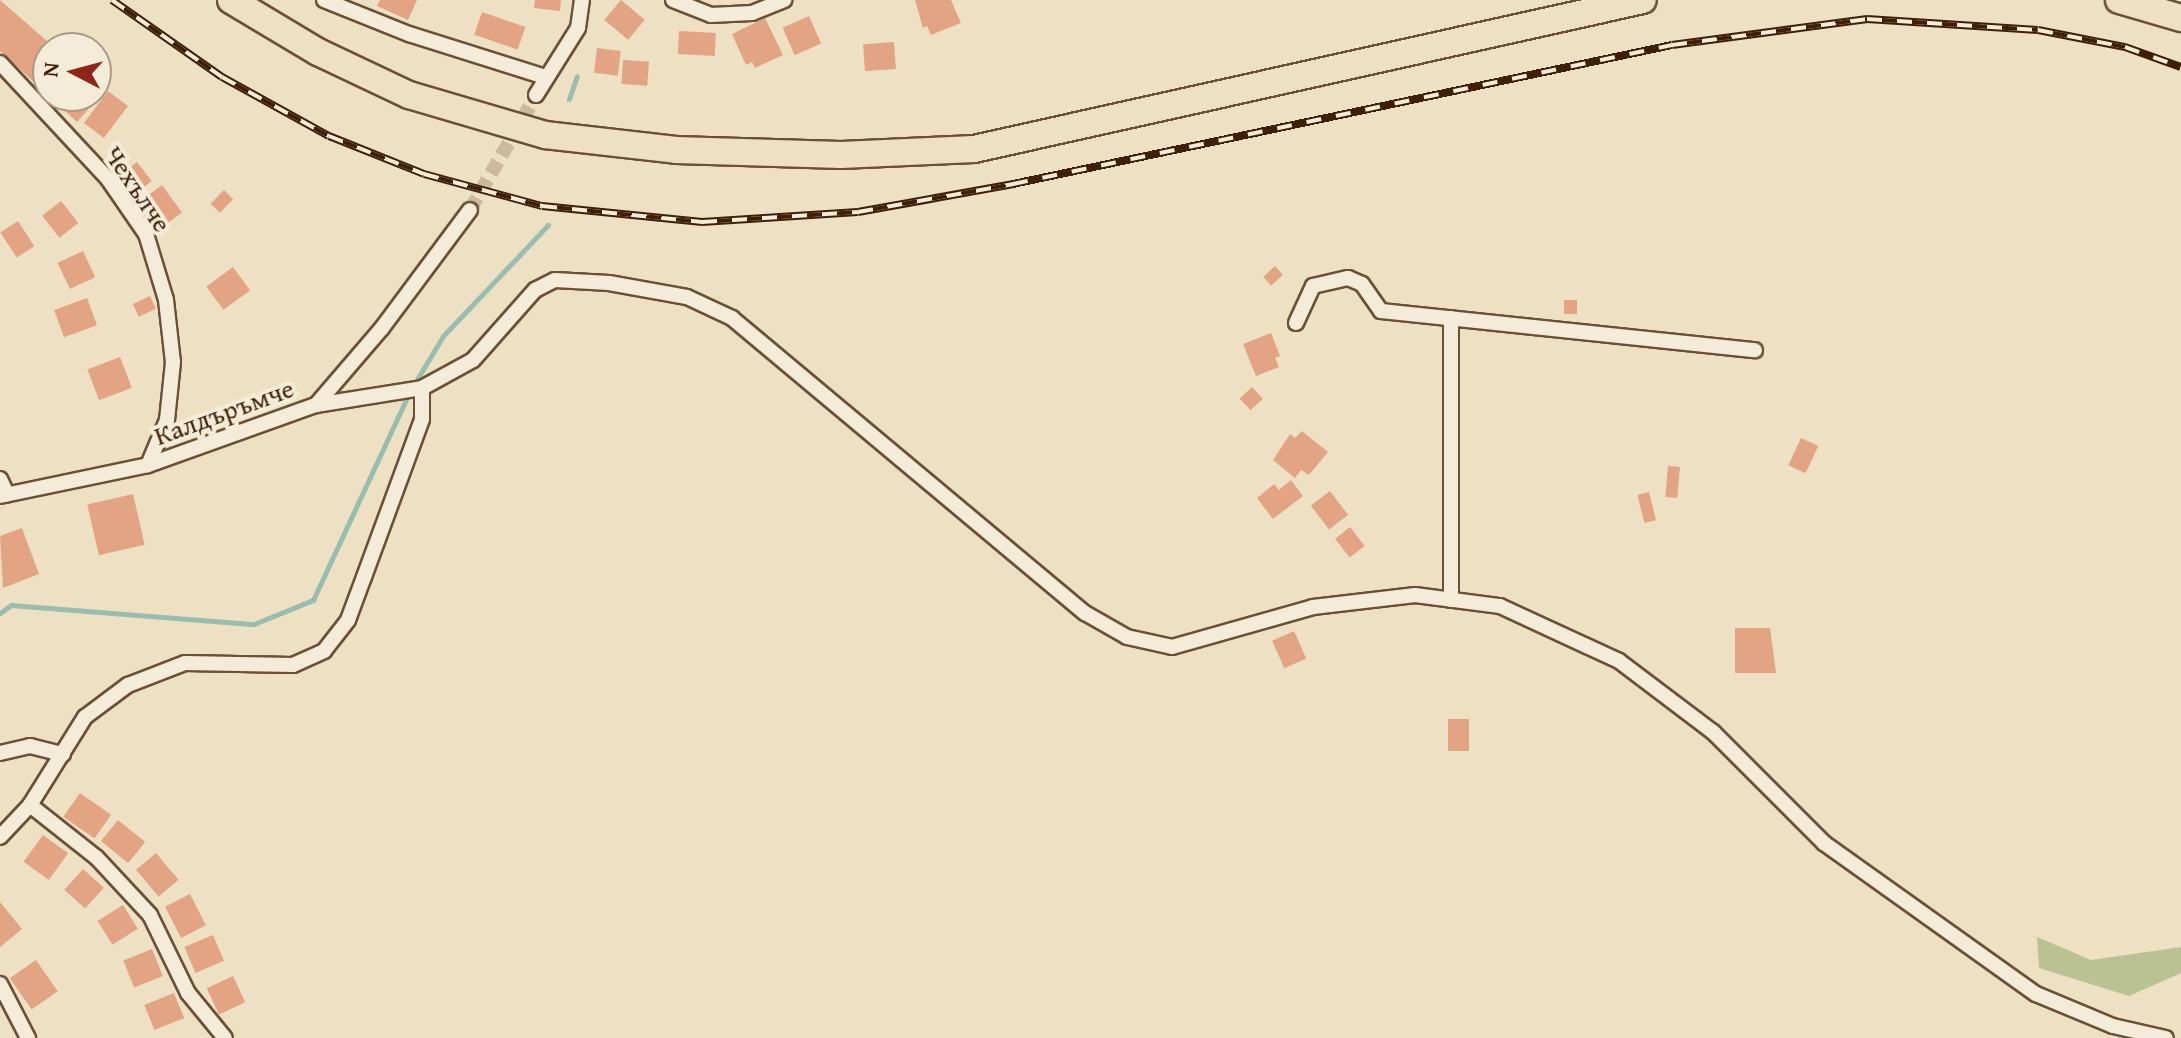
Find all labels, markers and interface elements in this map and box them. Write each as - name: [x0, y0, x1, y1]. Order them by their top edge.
- north arrow: [32, 32, 112, 112]
- text: N: [33, 61, 67, 79]
- street label: Чехълче: [98, 140, 178, 238]
- street label: Калдъръмче: [150, 372, 298, 452]

